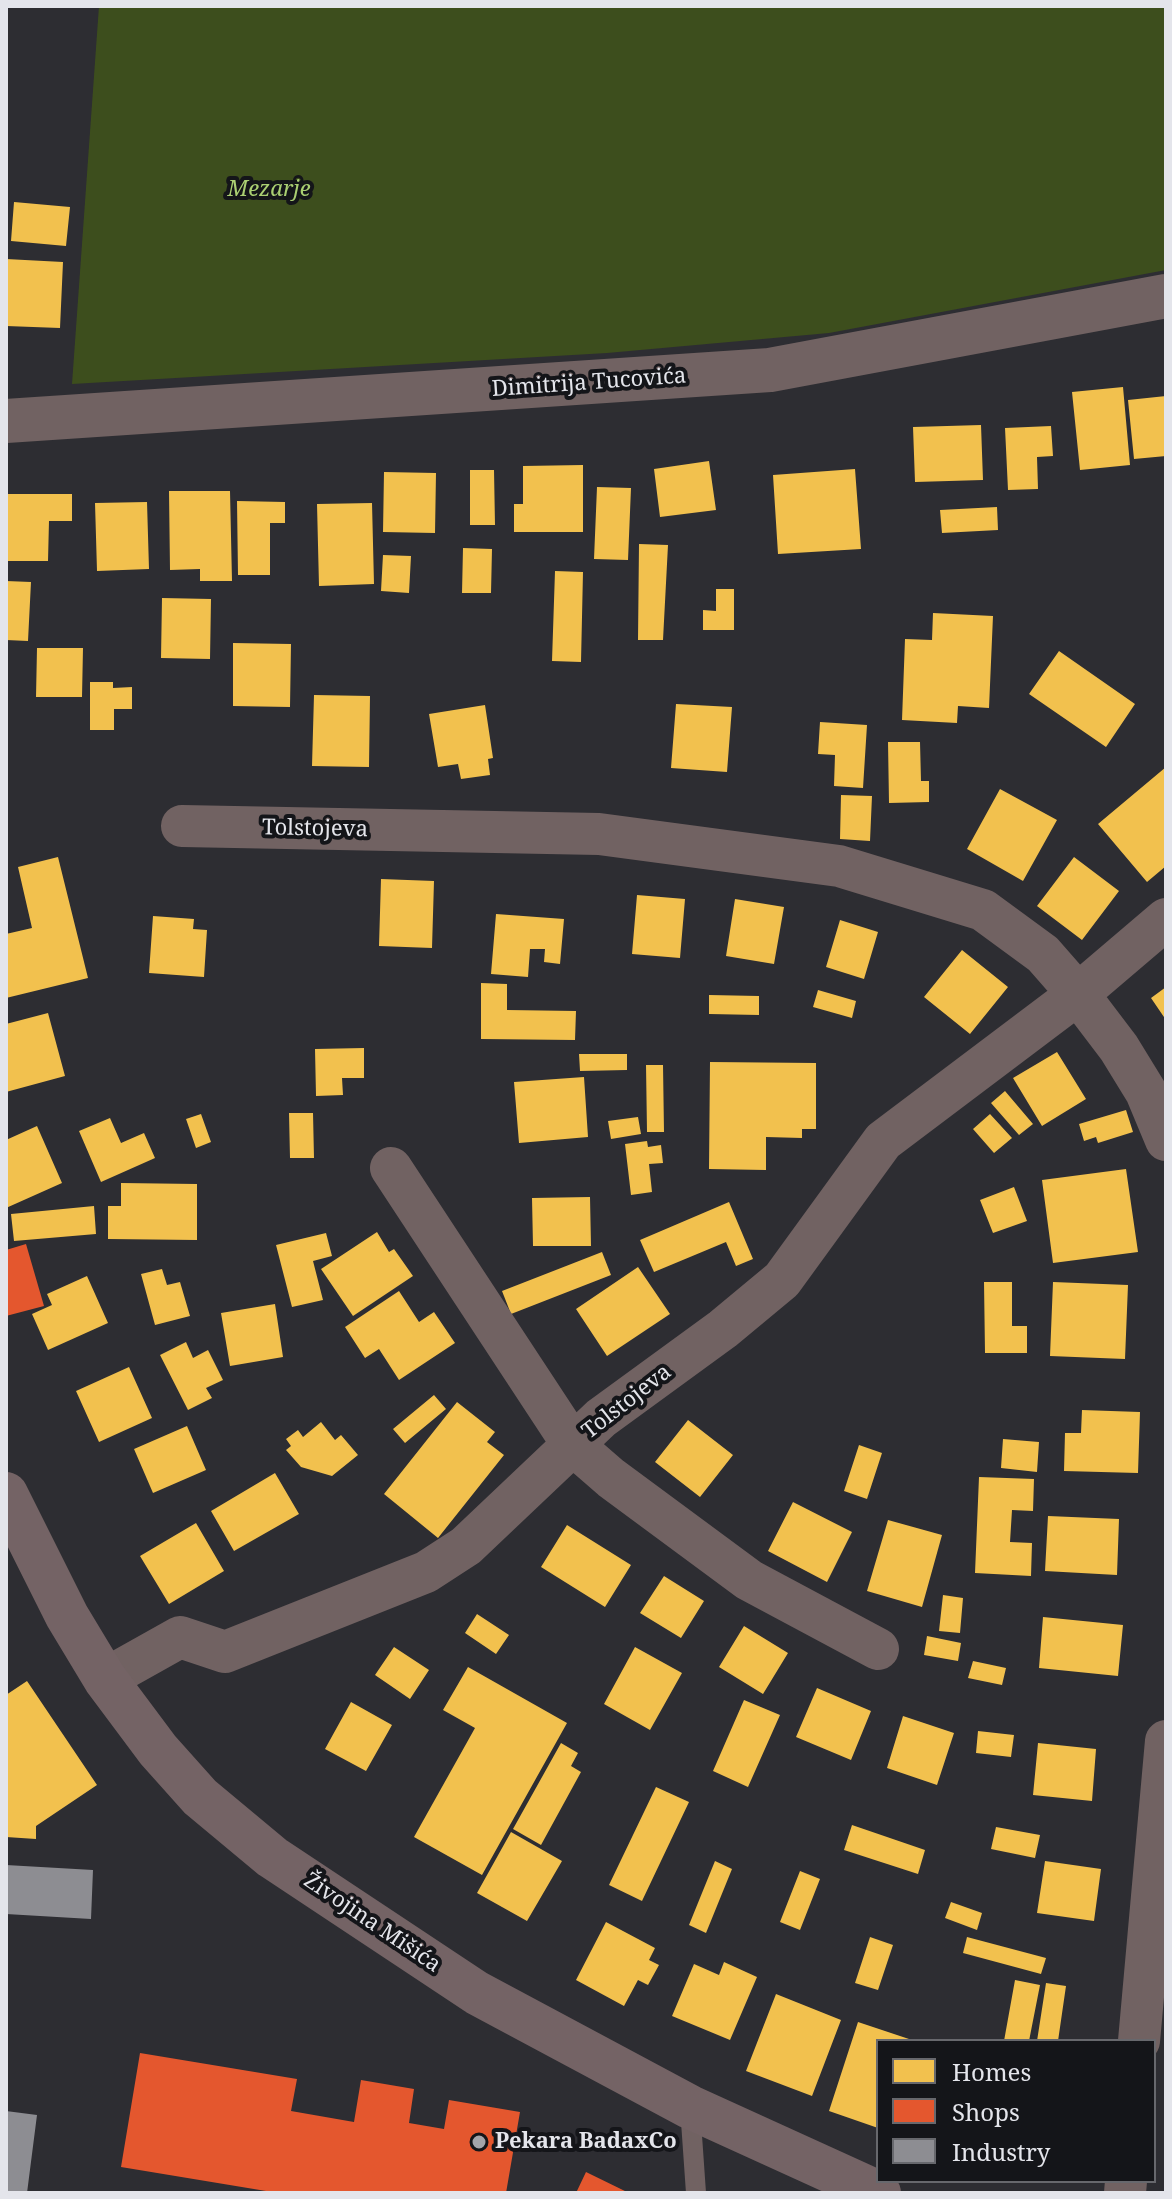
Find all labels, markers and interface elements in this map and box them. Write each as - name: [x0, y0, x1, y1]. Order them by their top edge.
- park label: Mezarje: [227, 177, 311, 203]
- street label: Dimitrija Tucovića: [491, 363, 687, 403]
- street label: Tolstojeva: [262, 815, 368, 843]
- street label: Tolstojeva: [577, 1359, 677, 1445]
- street label: Živojina Mišića: [299, 1868, 445, 1978]
- legend: [876, 2039, 1156, 2183]
- text: Homes: [952, 2055, 1031, 2088]
- text: Shops: [952, 2095, 1020, 2128]
- place label: Pekara BadaxCo: [495, 2129, 677, 2155]
- marker: Pekara BadaxCo: [470, 2133, 488, 2151]
- text: Industry: [952, 2135, 1050, 2168]

